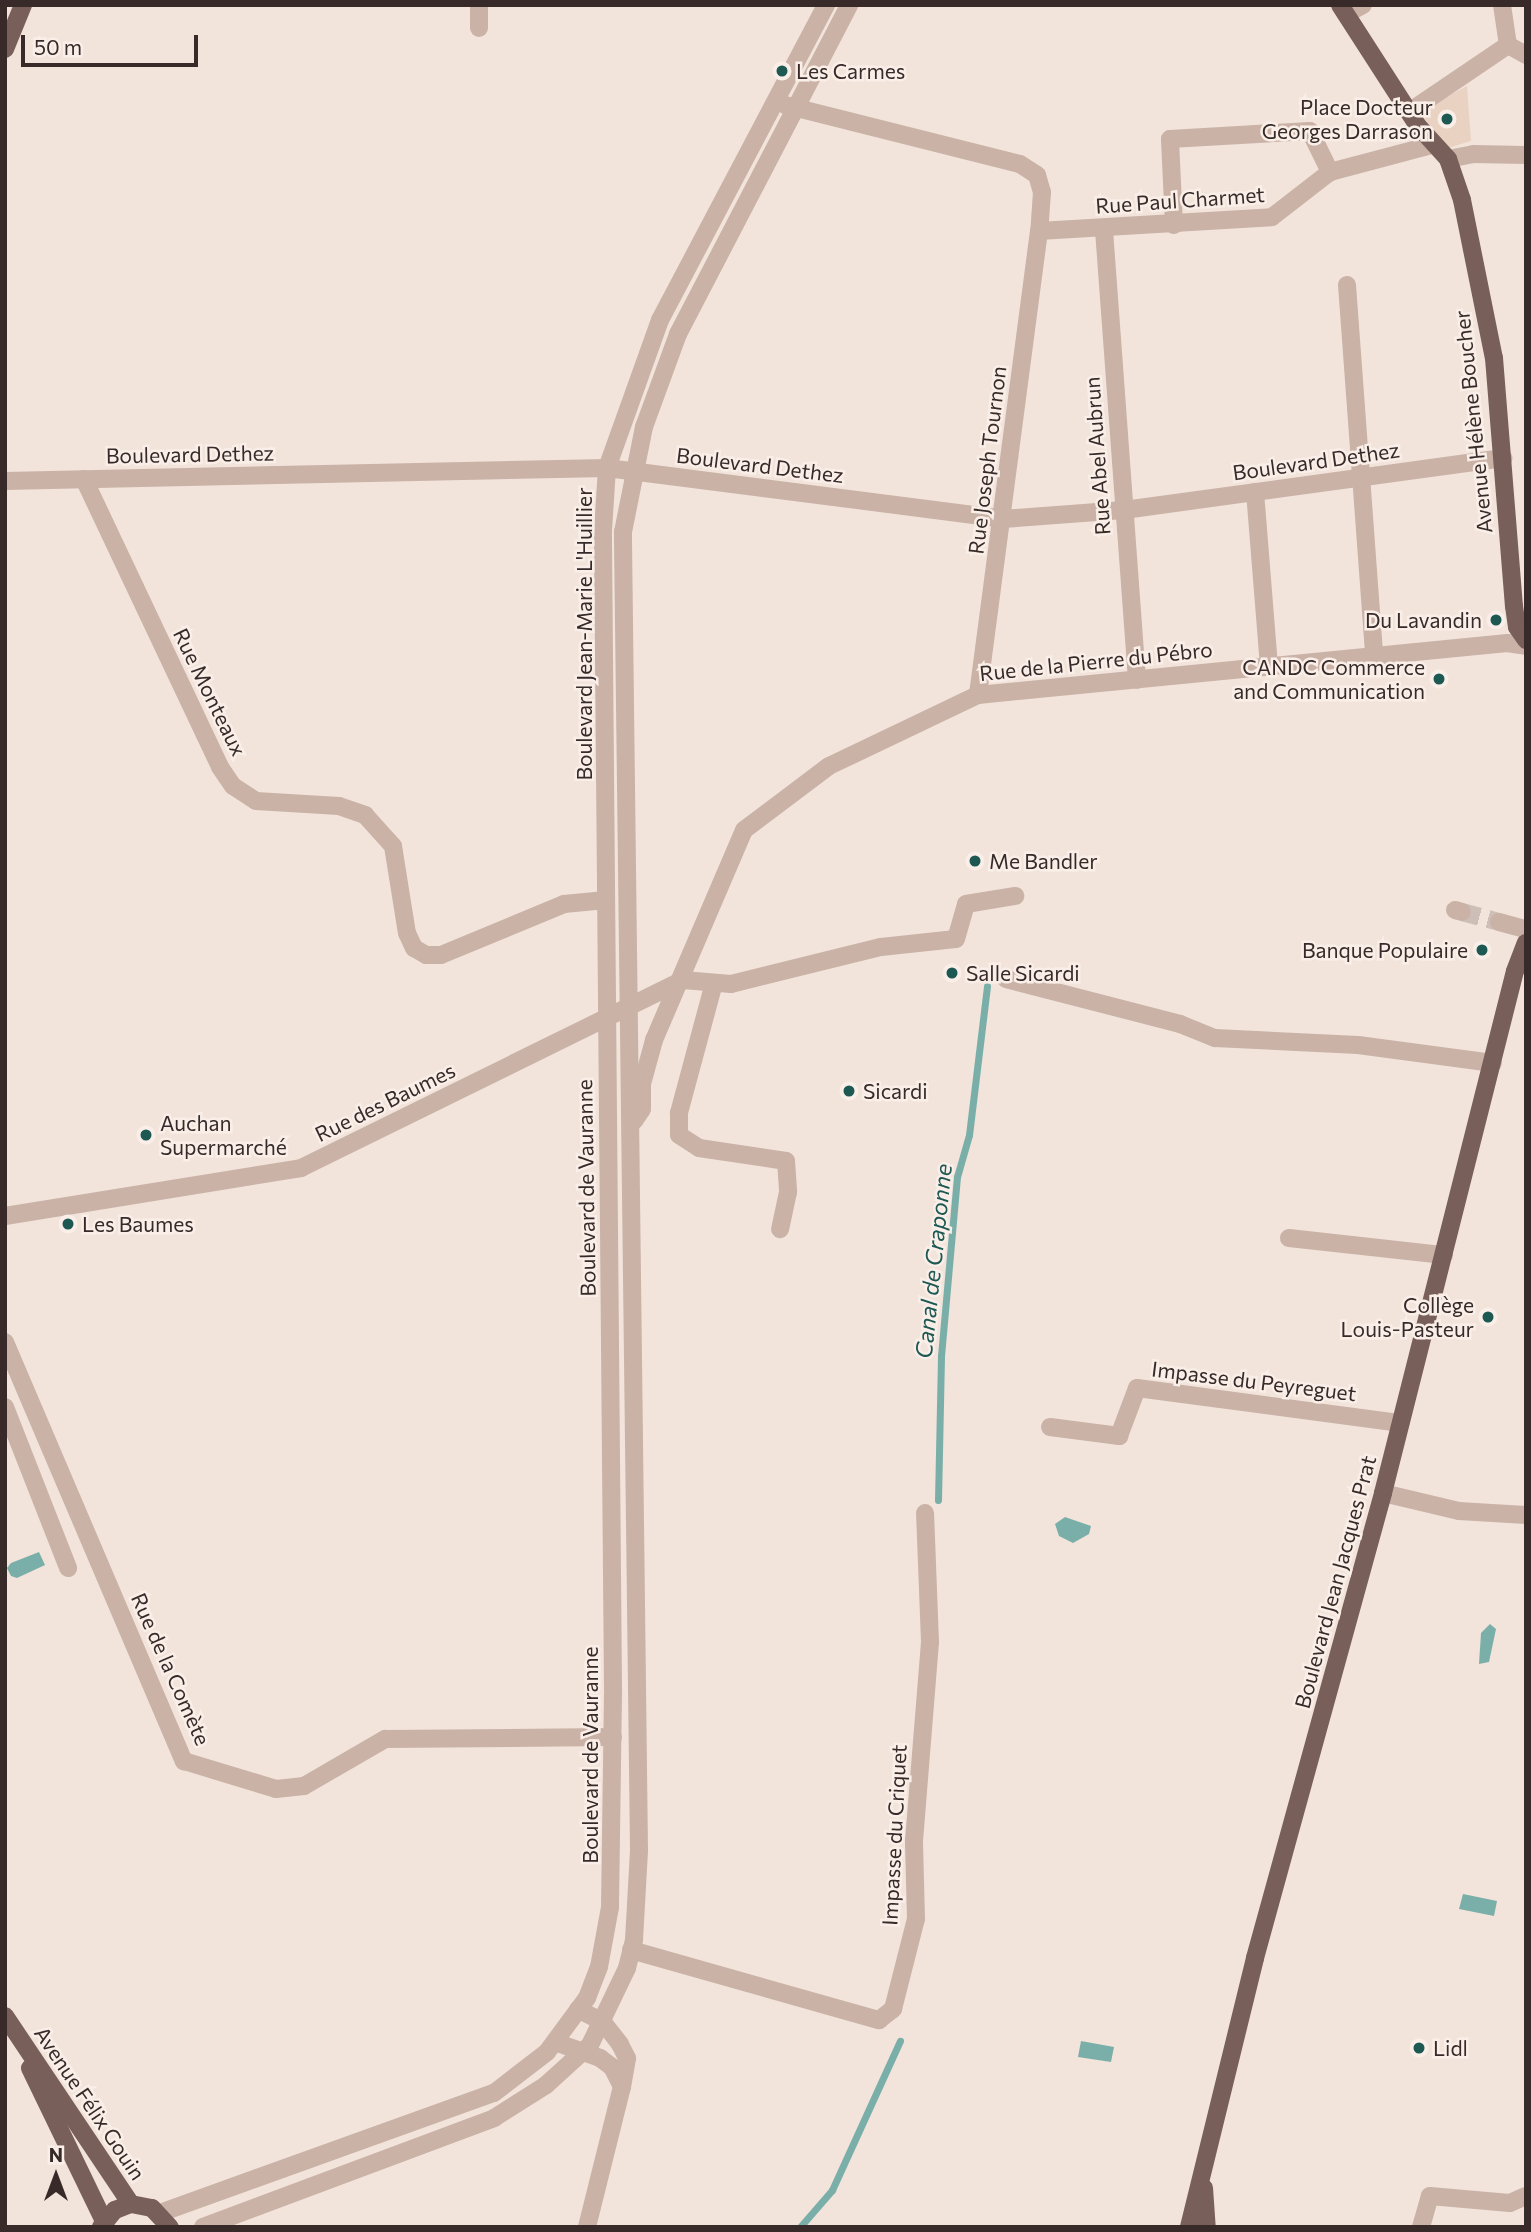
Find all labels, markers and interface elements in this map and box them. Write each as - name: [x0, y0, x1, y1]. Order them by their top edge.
- scale bar: [24, 21, 201, 65]
- text: 50 m: [34, 34, 82, 59]
- place label: Les Carmes: [796, 58, 905, 84]
- marker: Les Carmes: [774, 63, 790, 79]
- place label: Place Docteur Georges Darrason: [1262, 94, 1433, 144]
- marker: Place Docteur Georges Darrason: [1439, 111, 1455, 127]
- street label: Rue Paul Charmet: [1094, 182, 1266, 218]
- street label: Avenue Hélène Boucher: [1449, 309, 1497, 535]
- street label: Rue Joseph Tournon: [963, 364, 1011, 556]
- street label: Rue Abel Aubrun: [1079, 376, 1115, 536]
- street label: Boulevard Dethez: [1231, 437, 1401, 485]
- street label: Boulevard Dethez: [106, 440, 274, 468]
- street label: Boulevard Dethez: [675, 442, 845, 488]
- street label: Boulevard Jean-Marie L'Huillier: [571, 487, 597, 781]
- place label: Du Lavandin: [1365, 607, 1482, 633]
- marker: Du Lavandin: [1488, 612, 1504, 628]
- street label: Rue Monteaux: [168, 624, 252, 760]
- street label: Rue de la Pierre du Pébro: [978, 636, 1214, 686]
- place label: CANDC Commerce and Communication: [1233, 654, 1425, 704]
- marker: CANDC Commerce and Communication: [1431, 671, 1447, 687]
- place label: Me Bandler: [989, 848, 1098, 874]
- marker: Me Bandler: [967, 853, 983, 869]
- place label: Banque Populaire: [1302, 937, 1468, 963]
- marker: Banque Populaire: [1474, 942, 1490, 958]
- place label: Salle Sicardi: [966, 960, 1080, 986]
- marker: Salle Sicardi: [944, 965, 960, 981]
- street label: Rue des Baumes: [311, 1057, 459, 1147]
- place label: Sicardi: [863, 1078, 928, 1104]
- street label: Boulevard de Vauranne: [572, 1079, 600, 1297]
- marker: Sicardi: [841, 1083, 857, 1099]
- place label: Auchan Supermarché: [160, 1110, 287, 1160]
- marker: Auchan Supermarché: [138, 1127, 154, 1143]
- water label: Canal de Craponne: [909, 1162, 957, 1360]
- place label: Les Baumes: [82, 1211, 194, 1237]
- marker: Les Baumes: [60, 1216, 76, 1232]
- place label: Collège Louis-Pasteur: [1341, 1292, 1474, 1342]
- marker: Collège Louis-Pasteur: [1480, 1309, 1496, 1325]
- street label: Impasse du Peyreguet: [1150, 1356, 1358, 1406]
- street label: Boulevard Jean Jacques Prat: [1289, 1453, 1381, 1711]
- street label: Rue de la Comète: [126, 1589, 216, 1749]
- street label: Boulevard de Vauranne: [577, 1646, 603, 1864]
- street label: Impasse du Criquet: [877, 1744, 911, 1926]
- street label: Avenue Félix Gouin: [29, 2021, 151, 2185]
- place label: Lidl: [1433, 2035, 1468, 2061]
- marker: Lidl: [1411, 2040, 1427, 2056]
- north arrow: [21, 2141, 91, 2211]
- text: N: [49, 2143, 63, 2166]

